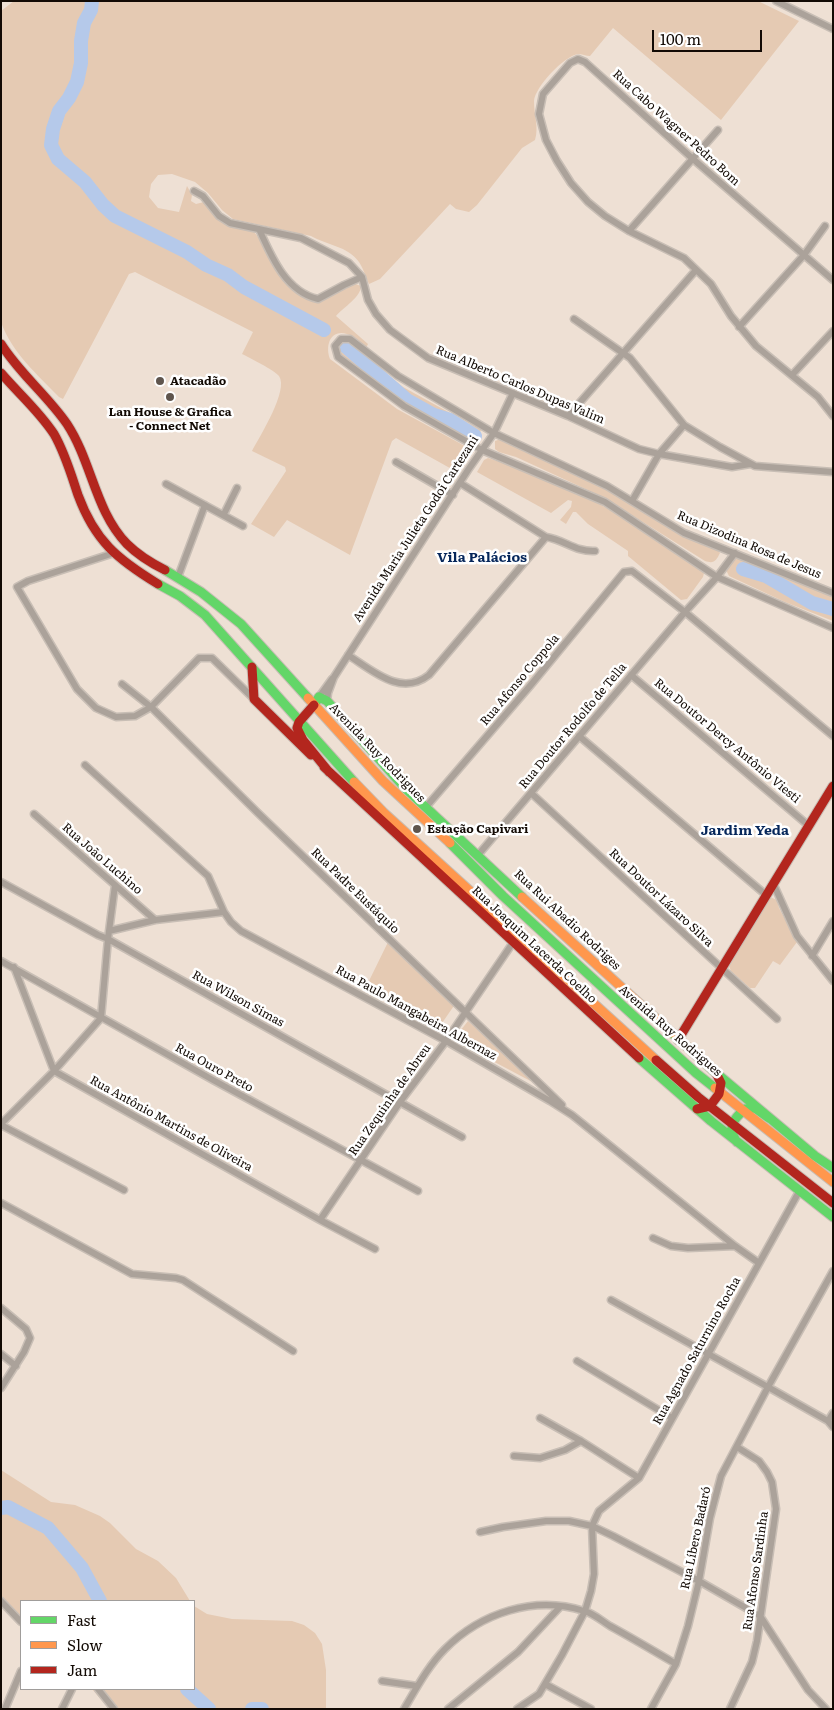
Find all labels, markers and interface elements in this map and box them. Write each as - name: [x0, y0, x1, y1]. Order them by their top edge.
- scale bar: [654, 20, 764, 52]
- text: 100 m: [660, 27, 701, 50]
- street label: Rua Cabo Wagner Pedro Bom: [609, 67, 743, 189]
- street label: Rua Alberto Carlos Dupas Valim: [433, 343, 607, 427]
- place label: Atacadão: [170, 374, 226, 388]
- marker: Atacadão: [154, 375, 166, 387]
- marker: Lan House & Grafica - Connect Net: [164, 391, 176, 403]
- place label: Lan House & Grafica - Connect Net: [108, 405, 232, 433]
- street label: Avenida Maria Julieta Godoi Cartezani: [350, 433, 482, 625]
- street label: Rua Dizodina Rosa de Jesus: [675, 508, 823, 582]
- district label: Vila Palácios: [437, 550, 527, 566]
- street label: Rua Afonso Coppola: [478, 631, 562, 729]
- street label: Rua Doutor Rodolfo de Tella: [516, 660, 630, 792]
- street label: Rua Doutor Dercy Antônio Viesti: [651, 676, 803, 806]
- street label: Avenida Ruy Rodrigues: [326, 701, 428, 805]
- street label: Rua João Luchino: [59, 820, 145, 898]
- place label: Estação Capivari: [427, 822, 528, 836]
- marker: Estação Capivari: [411, 823, 423, 835]
- district label: Jardim Yeda: [701, 823, 789, 839]
- street label: Rua Padre Eustáquio: [308, 845, 402, 937]
- street label: Rua Doutor Lázaro Silva: [606, 846, 716, 950]
- street label: Rua Rui Abadio Rodriges: [511, 867, 623, 973]
- street label: Rua Joaquim Lacerda Coelho: [469, 883, 599, 1007]
- street label: Rua Paulo Mangabeira Albernaz: [333, 963, 499, 1063]
- street label: Rua Wilson Simas: [190, 968, 286, 1030]
- street label: Avenida Ruy Rodrigues: [616, 982, 724, 1080]
- street label: Rua Ouro Preto: [172, 1041, 256, 1095]
- street label: Rua Zequinha de Abreu: [346, 1041, 434, 1159]
- street label: Rua Antônio Martins de Oliveira: [87, 1073, 255, 1175]
- street label: Rua Agnado Saturnino Rocha: [650, 1274, 744, 1428]
- street label: Rua Líbero Badaró: [678, 1485, 714, 1591]
- street label: Rua Afonso Sardinha: [741, 1510, 771, 1632]
- legend: [20, 1600, 195, 1690]
- text: Fast: [67, 1608, 96, 1631]
- text: Slow: [67, 1633, 102, 1656]
- text: Jam: [67, 1658, 97, 1681]

